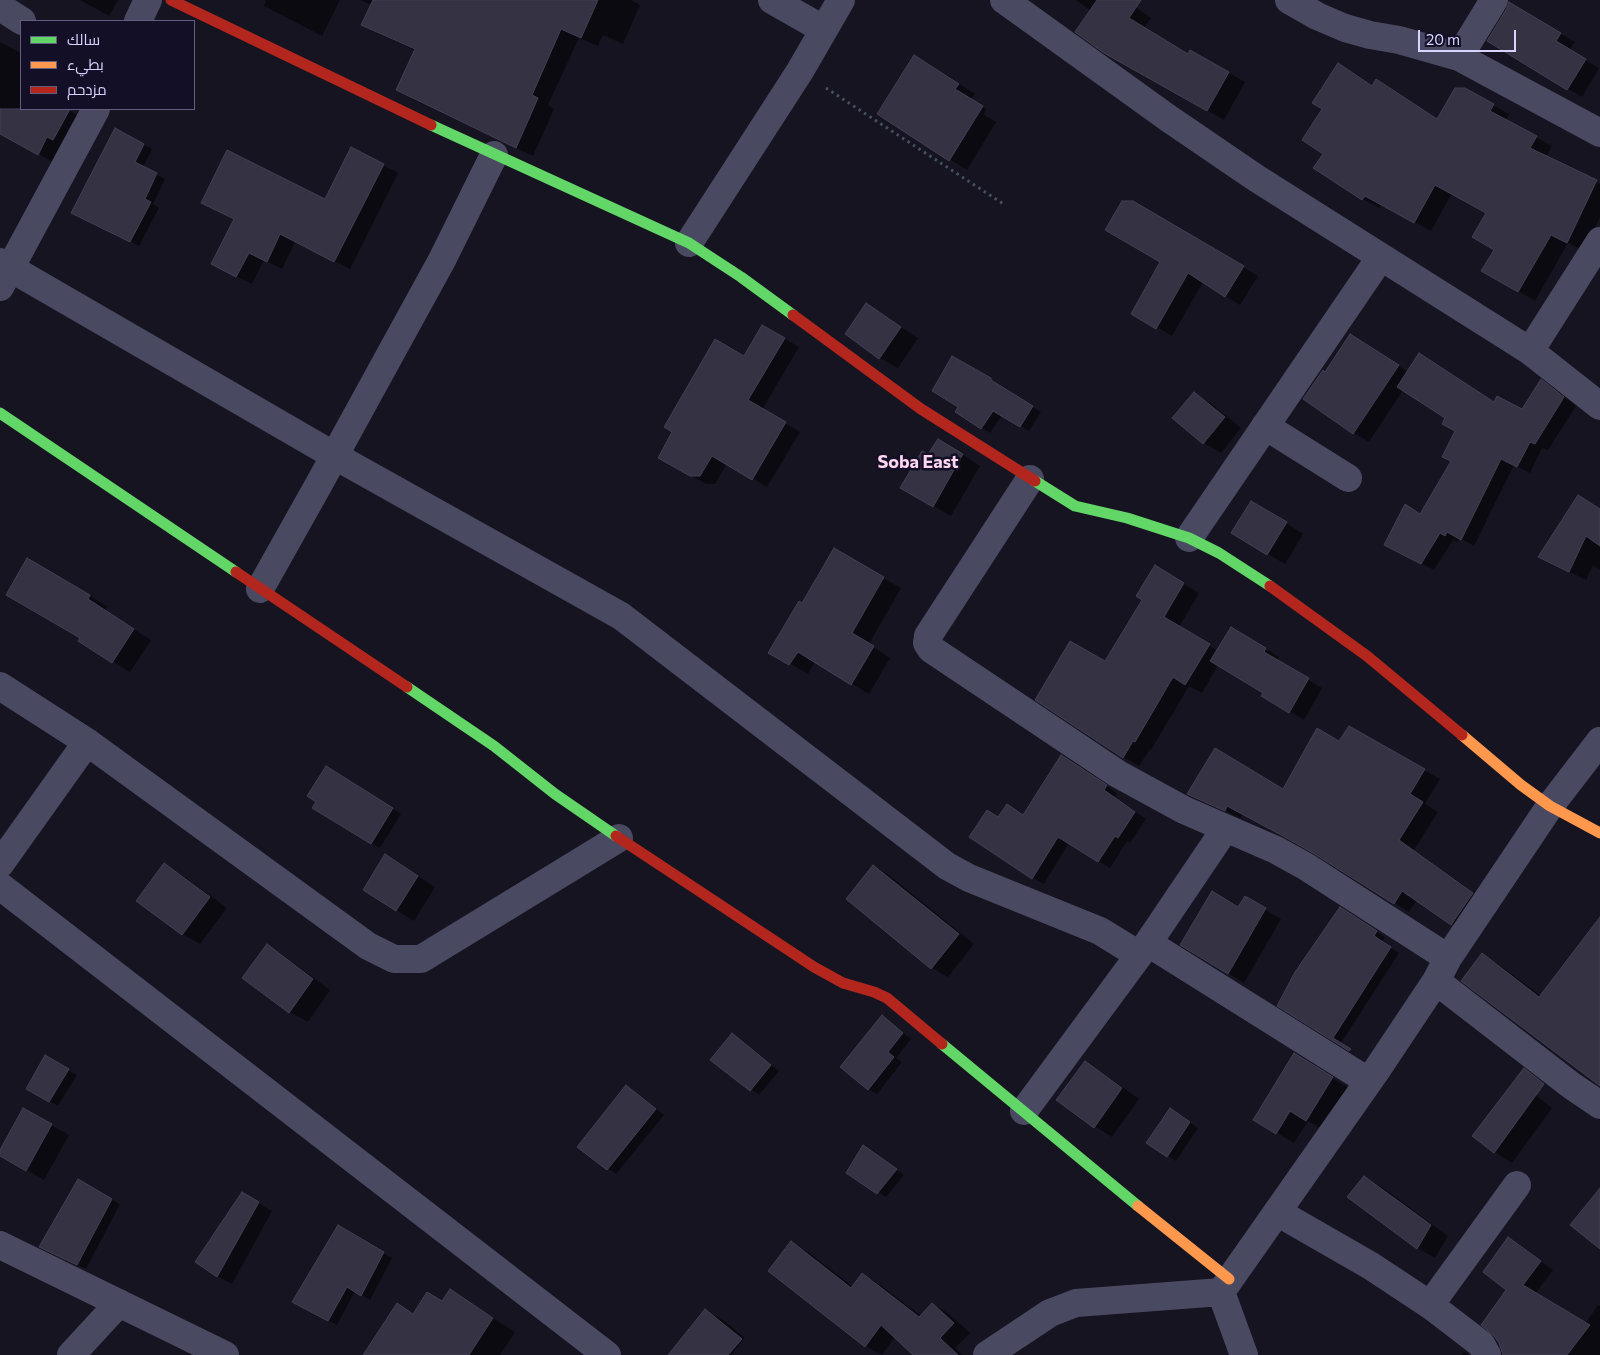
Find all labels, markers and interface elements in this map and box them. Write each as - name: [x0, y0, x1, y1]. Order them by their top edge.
- legend: [20, 20, 195, 110]
- scale bar: [1420, 20, 1518, 52]
- text: سالك: [67, 30, 100, 48]
- text: 20 m: [1426, 30, 1460, 48]
- text: بطيء: [67, 55, 104, 73]
- text: مزدحم: [67, 80, 107, 98]
- district label: Soba East: [877, 451, 959, 473]

